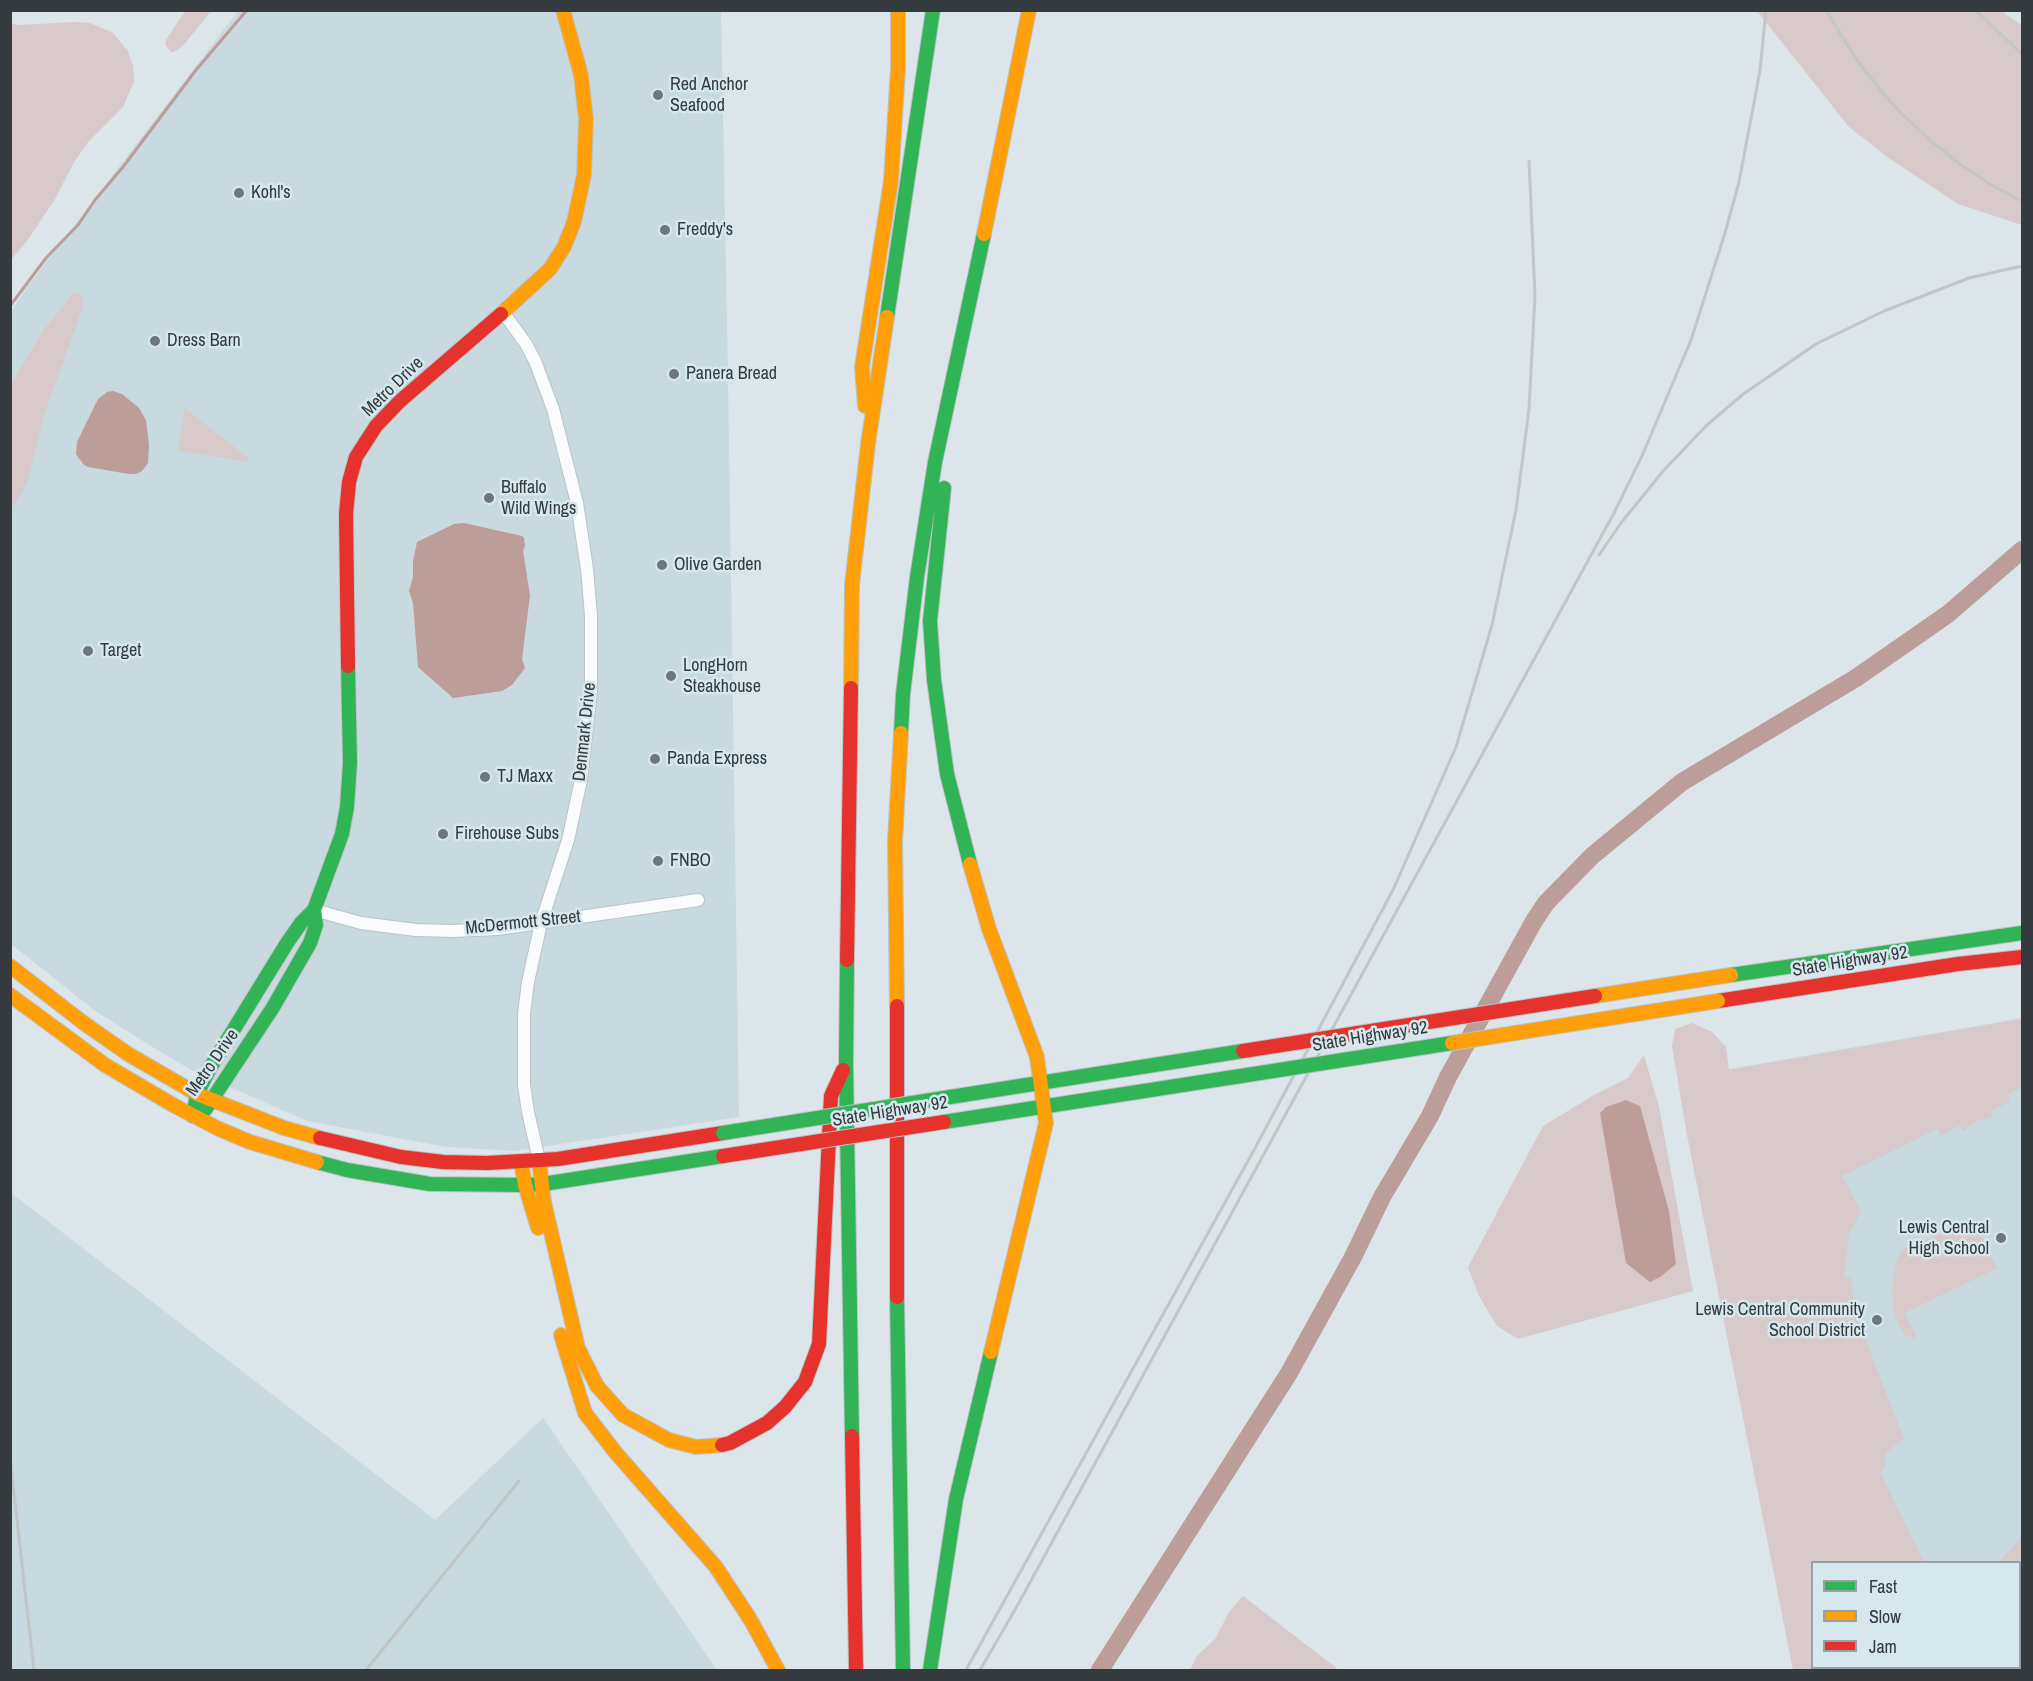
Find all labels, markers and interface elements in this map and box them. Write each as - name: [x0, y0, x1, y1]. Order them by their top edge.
- place label: Red Anchor Seafood: [670, 74, 748, 116]
- marker: Red Anchor Seafood: [651, 88, 665, 102]
- place label: Kohl's: [251, 182, 291, 204]
- marker: Kohl's: [232, 186, 246, 200]
- place label: Freddy's: [677, 219, 733, 241]
- marker: Freddy's: [658, 223, 672, 237]
- place label: Dress Barn: [167, 330, 241, 352]
- marker: Dress Barn: [148, 334, 162, 348]
- street label: Metro Drive: [358, 352, 428, 422]
- place label: Panera Bread: [686, 363, 777, 385]
- marker: Panera Bread: [667, 367, 681, 381]
- place label: Buffalo Wild Wings: [501, 477, 576, 520]
- marker: Buffalo Wild Wings: [482, 491, 496, 505]
- place label: Olive Garden: [674, 554, 762, 576]
- marker: Olive Garden: [655, 558, 669, 572]
- place label: Target: [100, 640, 141, 662]
- marker: Target: [81, 644, 95, 658]
- place label: LongHorn Steakhouse: [683, 655, 761, 698]
- marker: LongHorn Steakhouse: [664, 669, 678, 683]
- street label: Denmark Drive: [569, 682, 601, 782]
- place label: Panda Express: [667, 748, 767, 770]
- marker: Panda Express: [648, 752, 662, 766]
- place label: TJ Maxx: [497, 766, 553, 788]
- marker: TJ Maxx: [478, 770, 492, 784]
- place label: Firehouse Subs: [455, 823, 559, 845]
- marker: Firehouse Subs: [436, 827, 450, 841]
- place label: FNBO: [670, 850, 711, 872]
- marker: FNBO: [651, 854, 665, 868]
- street label: McDermott Street: [464, 906, 582, 940]
- street label: State Highway 92: [1791, 942, 1909, 982]
- street label: State Highway 92: [1311, 1017, 1429, 1057]
- street label: Metro Drive: [182, 1025, 244, 1101]
- street label: State Highway 92: [831, 1092, 949, 1132]
- place label: Lewis Central High School: [1899, 1217, 1989, 1260]
- marker: Lewis Central High School: [1994, 1231, 2008, 1245]
- place label: Lewis Central Community School District: [1695, 1299, 1865, 1342]
- marker: Lewis Central Community School District: [1870, 1313, 1884, 1327]
- legend: [1811, 1561, 2021, 1669]
- text: Fast: [1869, 1574, 1897, 1599]
- text: Slow: [1869, 1604, 1901, 1629]
- text: Jam: [1869, 1634, 1897, 1659]

